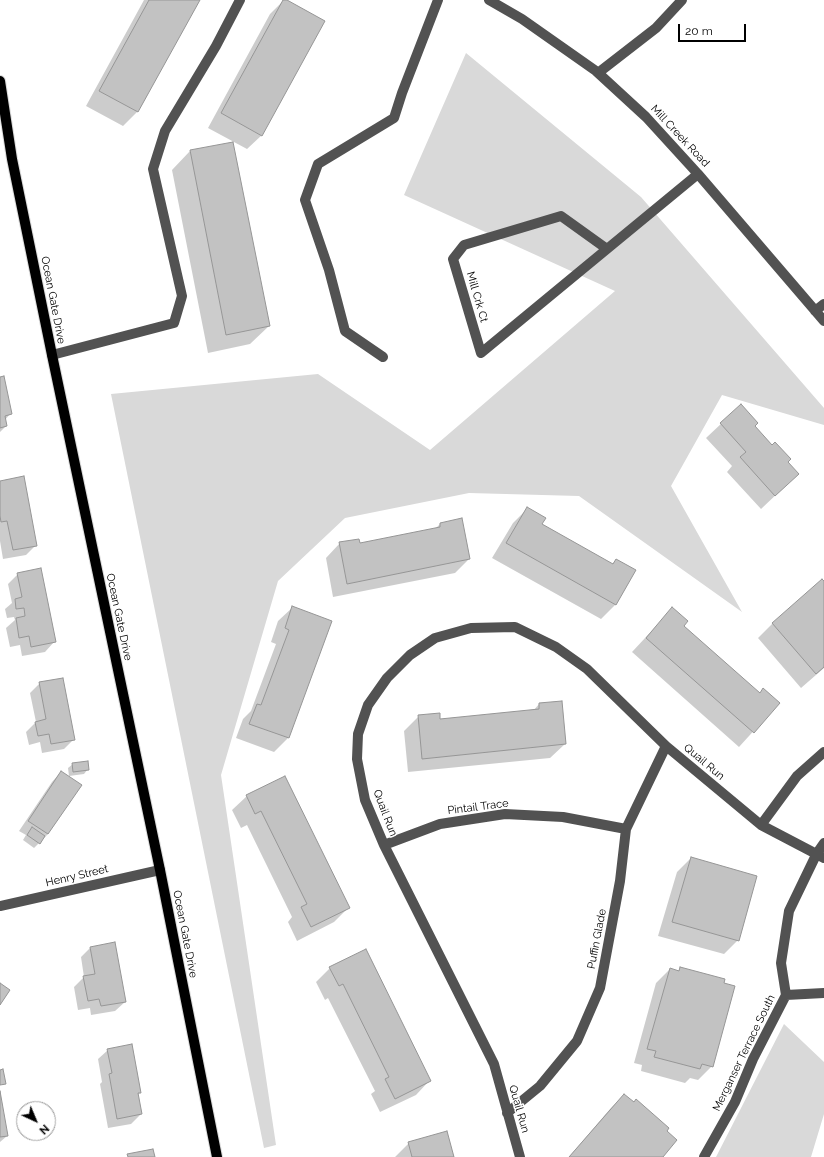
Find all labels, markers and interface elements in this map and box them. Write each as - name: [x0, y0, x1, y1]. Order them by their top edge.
- scale bar: [680, 16, 748, 42]
- text: 20 m: [685, 24, 713, 38]
- street label: Mill Creek Road: [648, 102, 712, 170]
- street label: Ocean Gate Drive: [38, 255, 68, 345]
- street label: Mill Crk Ct: [463, 270, 491, 324]
- street label: Ocean Gate Drive: [103, 572, 135, 662]
- street label: Quail Run: [681, 741, 727, 783]
- street label: Quail Run: [370, 788, 400, 838]
- street label: Pintail Trace: [447, 797, 509, 817]
- street label: Henry Street: [44, 862, 110, 890]
- street label: Ocean Gate Drive: [170, 889, 200, 979]
- street label: Puffin Glade: [585, 908, 609, 970]
- street label: Merganser Terrace South: [710, 993, 778, 1113]
- street label: Quail Run: [506, 1084, 532, 1134]
- north arrow: [16, 1101, 56, 1141]
- text: N: [36, 1122, 52, 1137]

